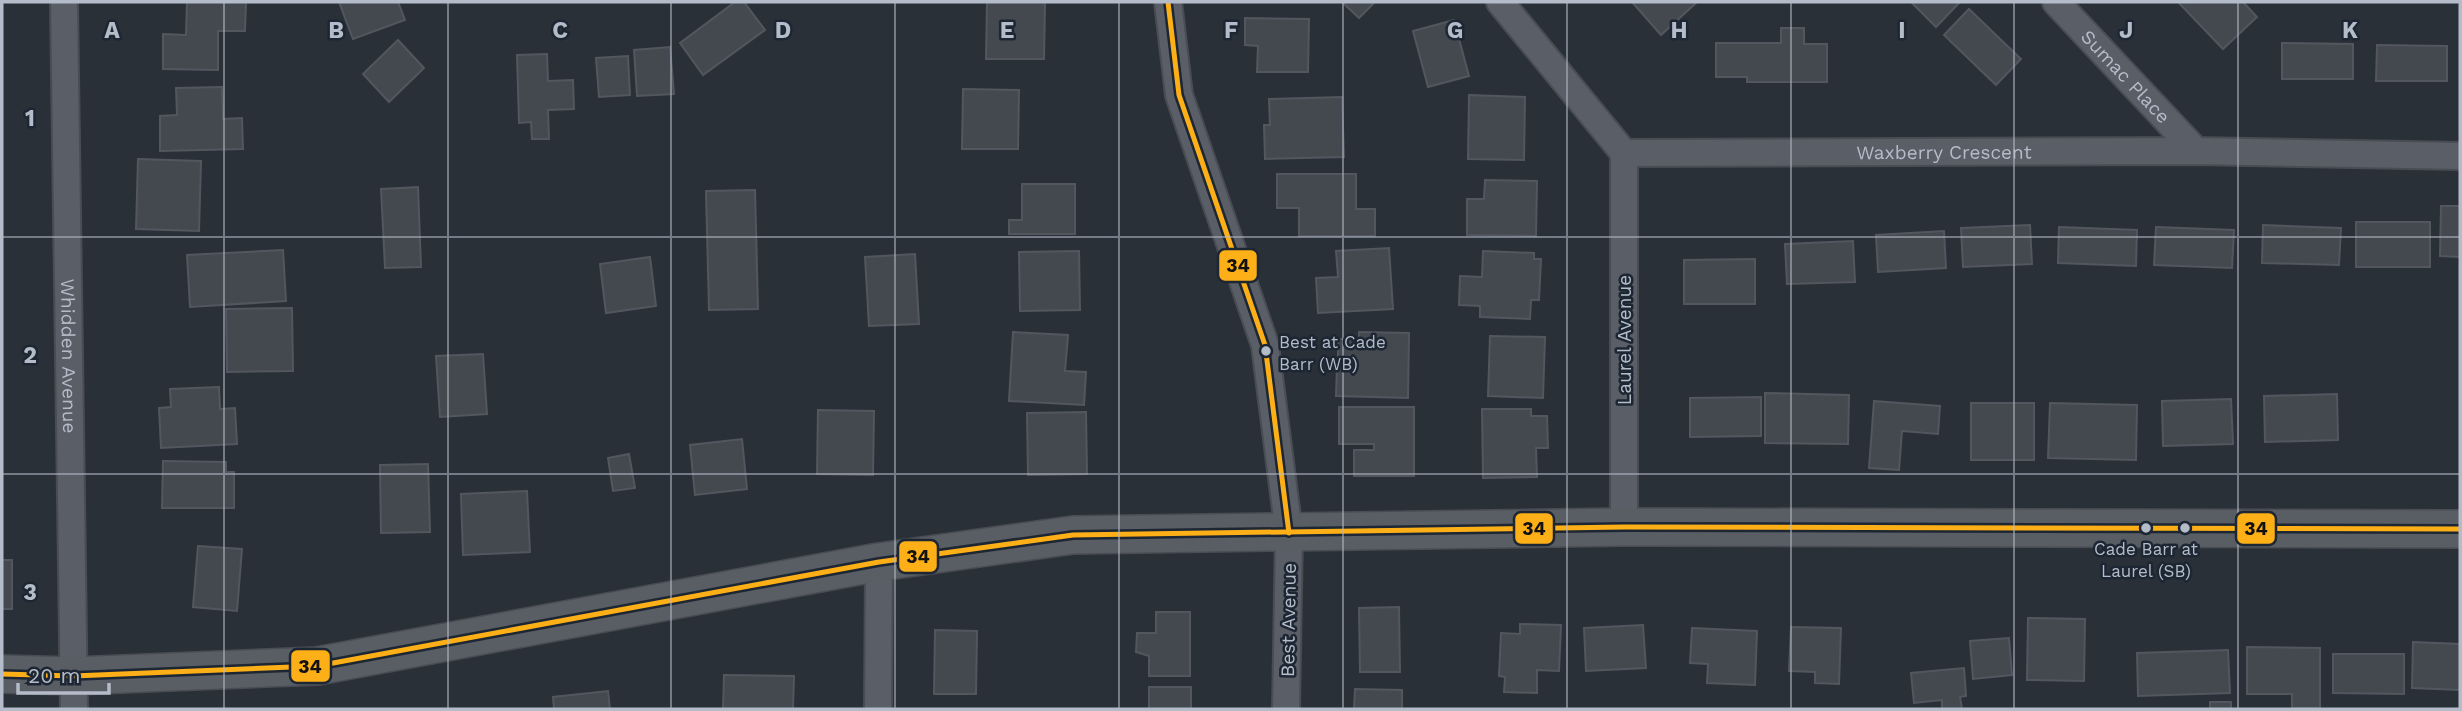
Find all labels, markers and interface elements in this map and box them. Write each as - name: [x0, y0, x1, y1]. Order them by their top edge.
- text: A: [104, 17, 120, 44]
- text: B: [328, 17, 344, 44]
- text: C: [552, 17, 568, 44]
- text: D: [775, 17, 791, 44]
- text: E: [1000, 17, 1014, 44]
- text: F: [1224, 17, 1238, 44]
- text: G: [1447, 17, 1463, 44]
- text: H: [1670, 17, 1688, 44]
- text: I: [1898, 17, 1906, 44]
- text: J: [2119, 17, 2133, 44]
- text: K: [2342, 17, 2358, 44]
- street label: Sumac Place: [2076, 25, 2175, 128]
- text: 1: [25, 105, 35, 132]
- street label: Waxberry Crescent: [1856, 141, 2032, 164]
- line badge: 34: [1218, 249, 1258, 282]
- text: 34: [1226, 254, 1250, 277]
- street label: Laurel Avenue: [1613, 275, 1636, 405]
- street label: Whidden Avenue: [56, 278, 81, 433]
- place label: Best at Cade Barr (WB): [1279, 332, 1386, 374]
- text: 2: [23, 342, 37, 369]
- marker: Best at Cade Barr (WB): [1259, 344, 1273, 358]
- line badge: 34: [1514, 512, 1554, 545]
- line badge: 34: [2236, 512, 2276, 545]
- text: 34: [1522, 517, 1546, 540]
- text: 34: [2244, 517, 2268, 540]
- marker: Cade Barr at Laurel (SB): [2139, 521, 2153, 535]
- unlabelled marker: [2178, 521, 2192, 535]
- place label: Cade Barr at Laurel (SB): [2094, 539, 2198, 581]
- line badge: 34: [898, 540, 938, 573]
- text: 34: [906, 545, 930, 568]
- street label: Best Avenue: [1276, 563, 1301, 677]
- text: 3: [23, 579, 37, 606]
- line badge: 34: [290, 649, 331, 683]
- scale bar: [18, 652, 108, 696]
- text: 34: [298, 655, 322, 678]
- text: 20 m: [28, 663, 80, 688]

